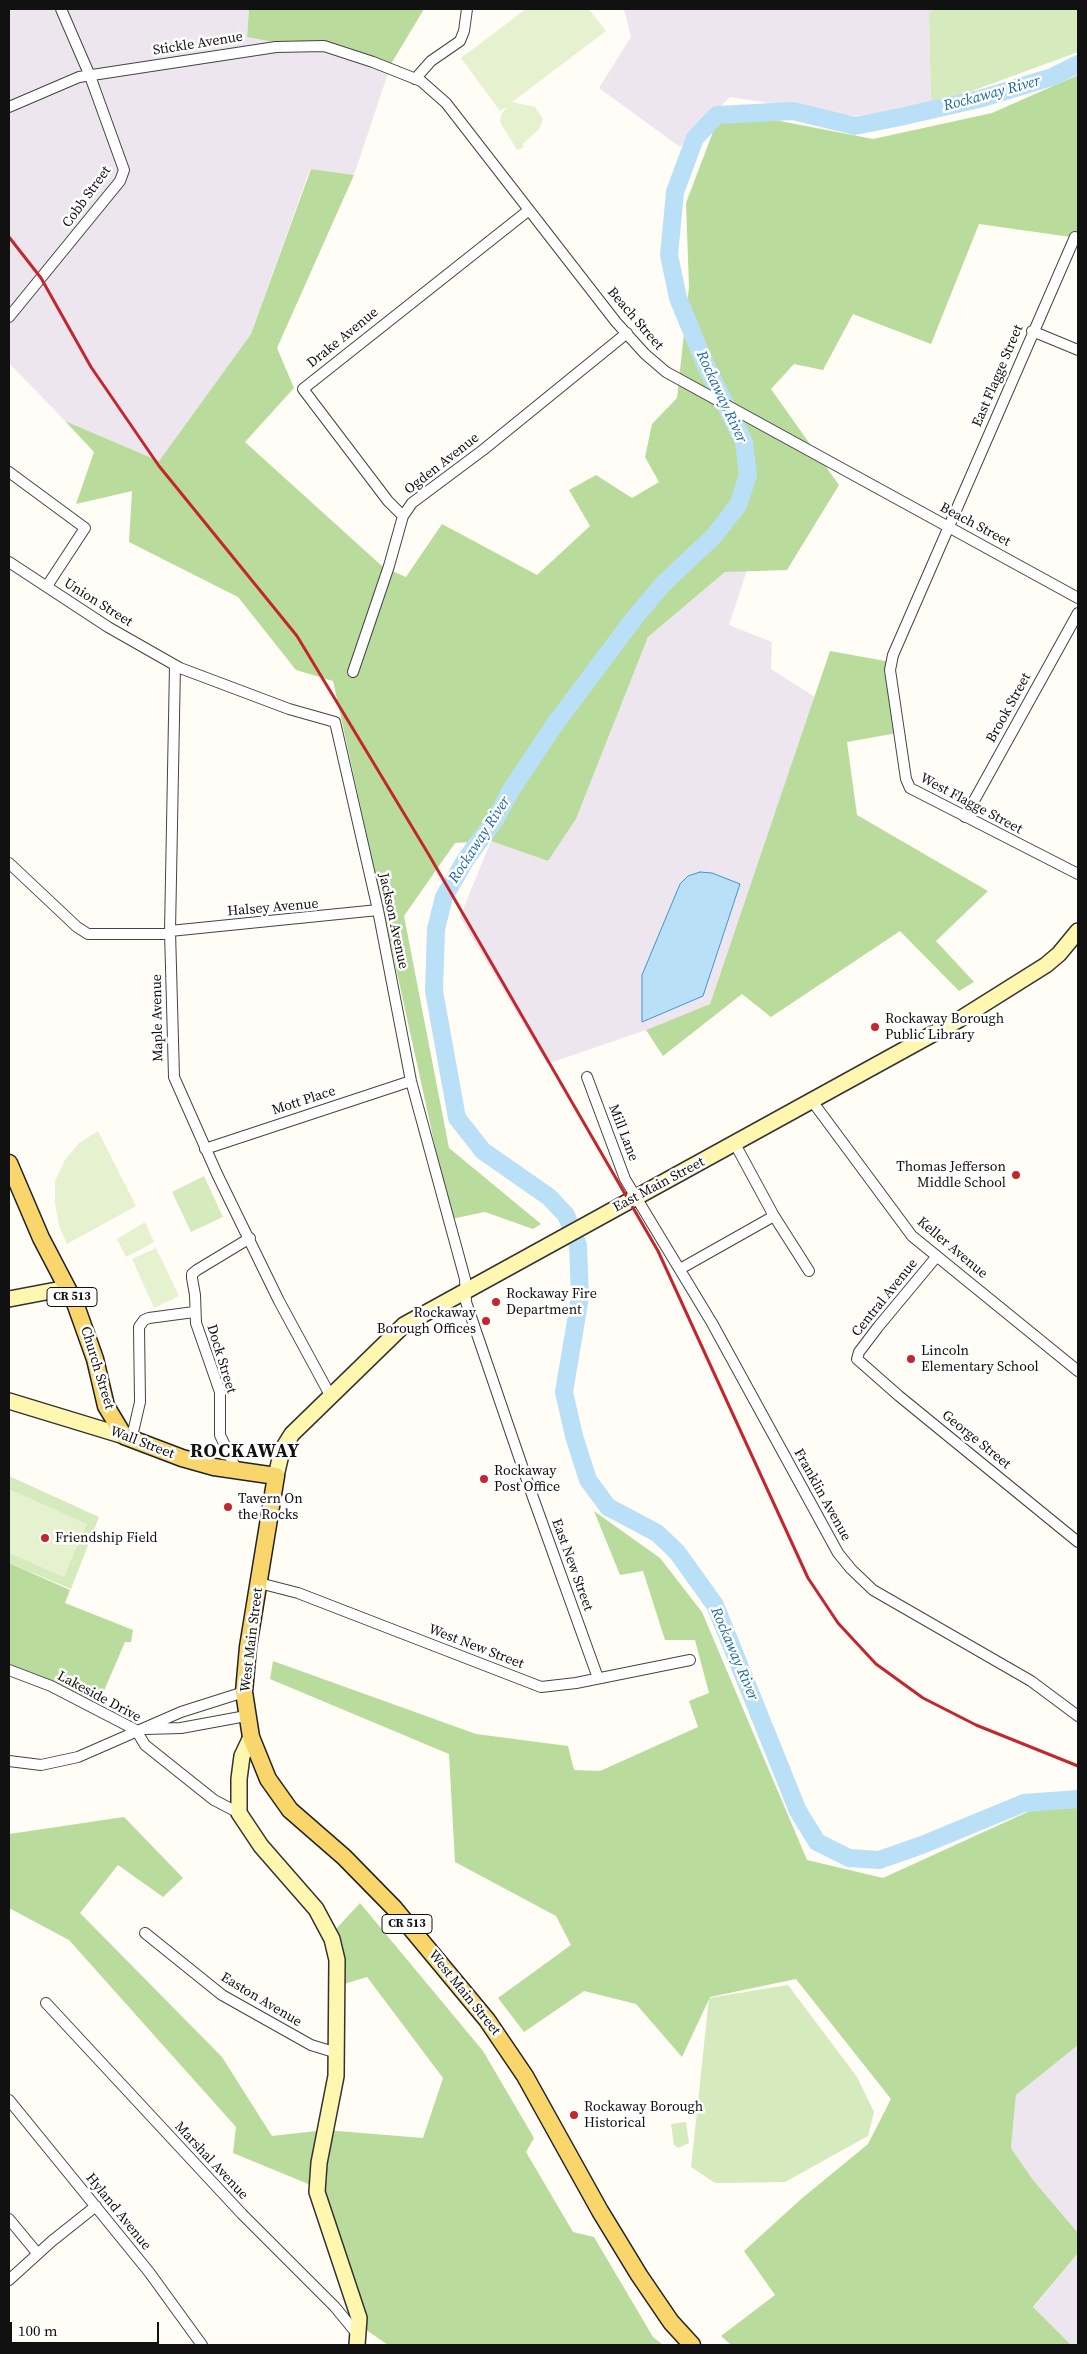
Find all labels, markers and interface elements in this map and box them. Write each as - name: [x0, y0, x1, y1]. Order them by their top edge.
- street label: Stickle Avenue: [152, 29, 244, 59]
- water label: Rockaway River: [942, 72, 1042, 116]
- street label: Cobb Street: [59, 163, 115, 231]
- street label: Beach Street: [603, 284, 667, 354]
- street label: Drake Avenue: [304, 304, 382, 372]
- street label: East Flagge Street: [969, 322, 1027, 430]
- water label: Rockaway River: [692, 348, 750, 446]
- street label: Ogden Avenue: [401, 430, 483, 498]
- street label: Beach Street: [937, 499, 1013, 551]
- street label: Union Street: [60, 575, 136, 631]
- street label: Brook Street: [983, 670, 1035, 746]
- street label: West Flagge Street: [917, 770, 1025, 838]
- water label: Rockaway River: [445, 793, 515, 887]
- street label: Jackson Avenue: [375, 871, 411, 971]
- street label: Halsey Avenue: [227, 896, 319, 920]
- street label: Maple Avenue: [149, 974, 167, 1062]
- place label: Rockaway Borough Public Library: [885, 1011, 1004, 1044]
- marker: Rockaway Borough Public Library: [869, 1021, 881, 1033]
- street label: Mott Place: [270, 1083, 338, 1119]
- street label: Mill Lane: [605, 1102, 641, 1164]
- street label: East Main Street: [610, 1154, 708, 1216]
- place label: Thomas Jefferson Middle School: [896, 1159, 1006, 1192]
- marker: Thomas Jefferson Middle School: [1010, 1169, 1022, 1181]
- street label: Keller Avenue: [913, 1214, 991, 1282]
- street label: Central Avenue: [849, 1256, 921, 1340]
- place label: Rockaway Fire Department: [506, 1286, 597, 1318]
- road number: CR 513: [47, 1288, 97, 1306]
- marker: Rockaway Fire Department: [490, 1296, 502, 1308]
- place label: Rockaway Borough Offices: [377, 1305, 476, 1338]
- marker: Rockaway Borough Offices: [480, 1315, 492, 1327]
- street label: Dock Street: [203, 1322, 239, 1396]
- street label: Church Street: [76, 1325, 118, 1411]
- place label: Lincoln Elementary School: [921, 1343, 1039, 1375]
- marker: Lincoln Elementary School: [905, 1353, 917, 1365]
- street label: George Street: [938, 1407, 1014, 1473]
- street label: Wall Street: [108, 1423, 176, 1463]
- district label: ROCKAWAY: [189, 1441, 301, 1463]
- street label: Franklin Avenue: [790, 1446, 854, 1544]
- place label: Rockaway Post Office: [494, 1463, 560, 1495]
- marker: Rockaway Post Office: [478, 1473, 490, 1485]
- place label: Tavern On the Rocks: [238, 1491, 303, 1524]
- marker: Tavern On the Rocks: [222, 1501, 234, 1513]
- street label: East New Street: [548, 1517, 596, 1613]
- place label: Friendship Field: [55, 1530, 158, 1546]
- marker: Friendship Field: [39, 1532, 51, 1544]
- street label: West Main Street: [237, 1587, 267, 1693]
- water label: Rockaway River: [706, 1605, 762, 1703]
- street label: West New Street: [426, 1621, 526, 1673]
- street label: Lakeside Drive: [54, 1668, 144, 1726]
- road number: CR 513: [382, 1915, 432, 1934]
- street label: West Main Street: [424, 1947, 504, 2039]
- street label: Easton Avenue: [217, 1969, 305, 2031]
- place label: Rockaway Borough Historical: [584, 2099, 703, 2132]
- marker: Rockaway Borough Historical: [568, 2109, 580, 2121]
- street label: Marshal Avenue: [171, 2119, 251, 2203]
- street label: Hyland Avenue: [82, 2170, 154, 2254]
- scale bar: [12, 2312, 161, 2344]
- text: 100 m: [18, 2320, 58, 2341]

